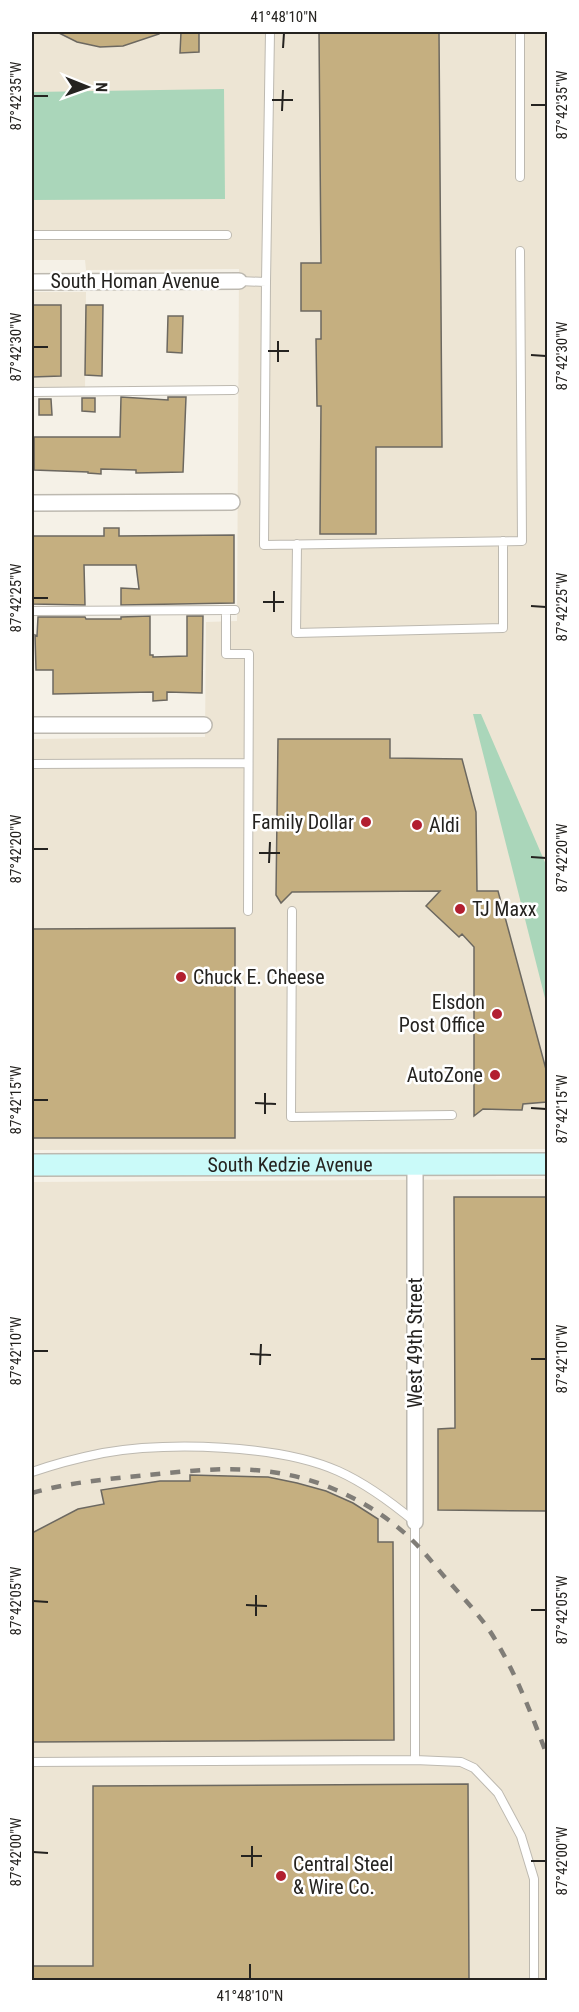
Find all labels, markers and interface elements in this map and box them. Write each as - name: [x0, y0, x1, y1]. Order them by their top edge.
- text: 41°48'10"N: [251, 8, 317, 26]
- north arrow: [57, 57, 117, 117]
- text: 87°42'35"W: [7, 61, 25, 130]
- text: 87°42'35"W: [553, 70, 571, 139]
- text: N: [92, 82, 111, 92]
- street label: South Homan Avenue: [50, 269, 220, 293]
- text: 87°42'30"W: [7, 312, 25, 381]
- text: 87°42'30"W: [553, 321, 571, 390]
- text: 87°42'25"W: [7, 563, 25, 632]
- text: 87°42'25"W: [553, 572, 571, 641]
- place label: Family Dollar: [252, 810, 354, 834]
- place label: Aldi: [429, 813, 460, 837]
- text: 87°42'20"W: [7, 814, 25, 883]
- marker: Family Dollar: [359, 815, 373, 829]
- marker: Aldi: [410, 818, 424, 832]
- text: 87°42'20"W: [553, 823, 571, 892]
- place label: TJ Maxx: [472, 897, 537, 921]
- marker: TJ Maxx: [453, 902, 467, 916]
- place label: Chuck E. Cheese: [193, 965, 325, 989]
- marker: Chuck E. Cheese: [174, 970, 188, 984]
- place label: Elsdon Post Office: [399, 990, 485, 1037]
- marker: Elsdon Post Office: [490, 1007, 504, 1021]
- place label: AutoZone: [407, 1063, 483, 1087]
- text: 87°42'15"W: [7, 1065, 25, 1134]
- marker: AutoZone: [488, 1068, 502, 1082]
- text: 87°42'15"W: [553, 1074, 571, 1143]
- street label: South Kedzie Avenue: [207, 1152, 373, 1177]
- street label: West 49th Street: [403, 1278, 427, 1408]
- text: 87°42'10"W: [7, 1316, 25, 1385]
- text: 87°42'10"W: [553, 1324, 571, 1393]
- text: 87°42'05"W: [7, 1566, 25, 1635]
- text: 87°42'05"W: [553, 1575, 571, 1644]
- text: 87°42'00"W: [7, 1817, 25, 1886]
- text: 87°42'00"W: [553, 1826, 571, 1895]
- place label: Central Steel & Wire Co.: [293, 1852, 393, 1899]
- marker: Central Steel & Wire Co.: [274, 1869, 288, 1883]
- text: 41°48'10"N: [217, 1987, 283, 2005]

